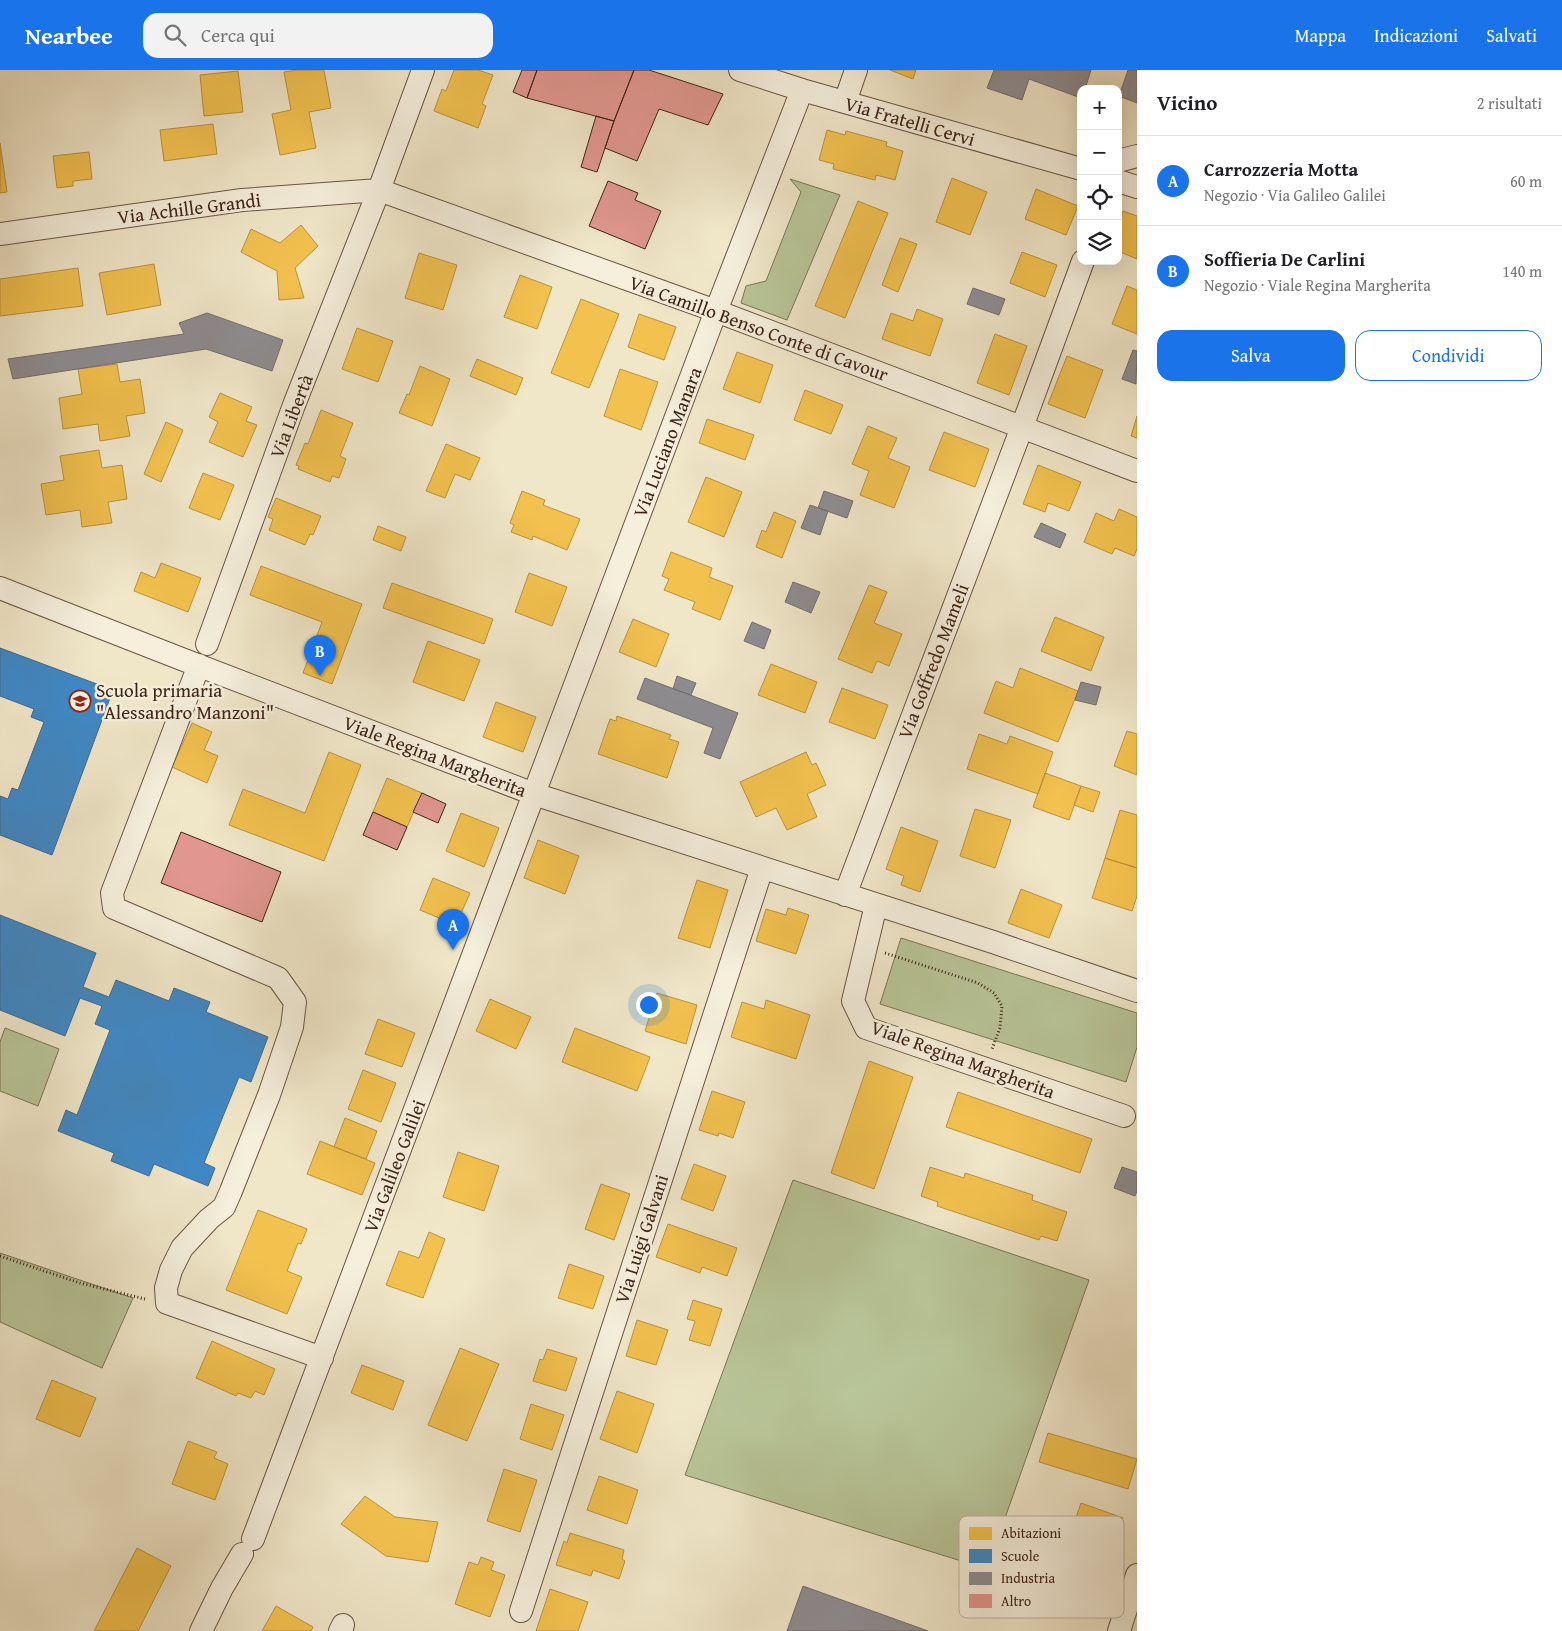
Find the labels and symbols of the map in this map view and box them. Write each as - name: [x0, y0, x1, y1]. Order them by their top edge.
- street label: Via Fratelli Cervi: [841, 89, 979, 153]
- street label: Via Achille Grandi: [116, 185, 262, 231]
- street label: Via Camillo Benso Conte di Cavour: [626, 268, 892, 388]
- street label: Via Luciano Manara: [626, 363, 708, 521]
- street label: Via Libertà: [262, 370, 320, 462]
- street label: Via Goffredo Mameli: [891, 579, 975, 743]
- pin: B: [304, 635, 336, 676]
- place label: Scuola primaria "Alessandro Manzoni": [96, 676, 274, 726]
- school or university icon: Scuola primaria "Alessandro Manzoni": [68, 689, 92, 713]
- street label: Viale Regina Margherita: [339, 708, 531, 804]
- pin: A: [437, 909, 469, 950]
- your location: [636, 992, 662, 1018]
- street label: Viale Regina Margherita: [867, 1013, 1059, 1105]
- street label: Via Galileo Galilei: [356, 1095, 432, 1237]
- street label: Via Luigi Galvani: [607, 1171, 675, 1307]
- legend: [959, 1516, 1124, 1618]
- text: Abitazioni: [1001, 1523, 1061, 1543]
- text: Scuole: [1001, 1546, 1040, 1566]
- text: Industria: [1001, 1568, 1055, 1588]
- text: Altro: [1001, 1591, 1031, 1611]

